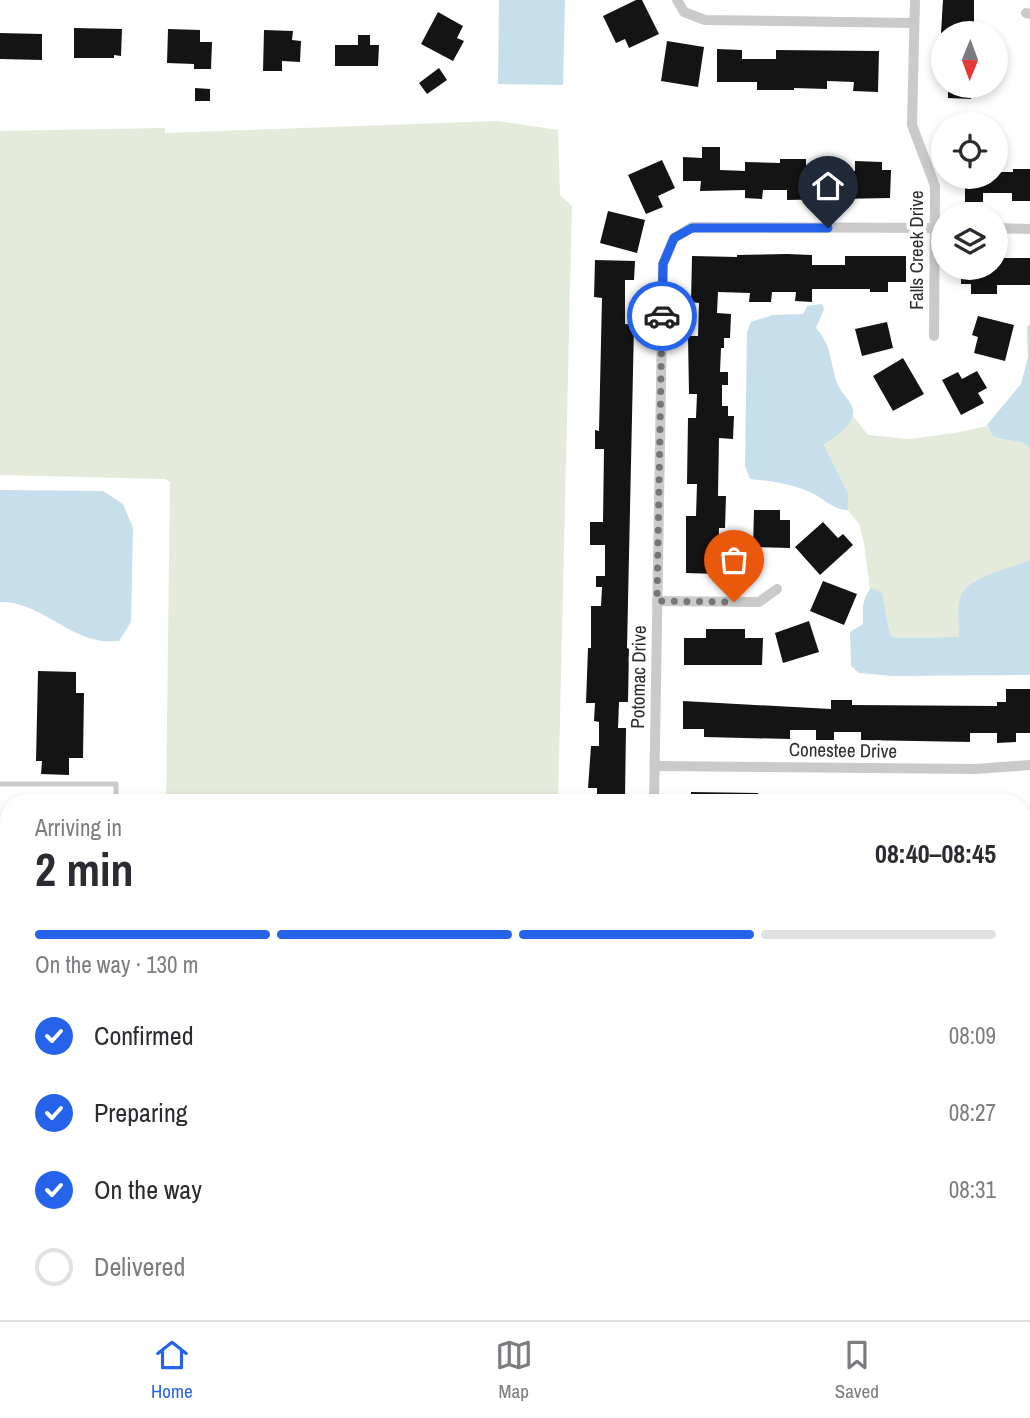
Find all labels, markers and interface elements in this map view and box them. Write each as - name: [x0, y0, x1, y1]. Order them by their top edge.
- north arrow: [931, 21, 1008, 98]
- map controls: [931, 21, 1008, 280]
- button: locate: [931, 112, 1008, 189]
- pin: [798, 156, 858, 228]
- icon: home: [809, 167, 847, 205]
- street label: Falls Creek Drive: [903, 190, 929, 310]
- button: layers: [931, 203, 1008, 280]
- courier: [627, 281, 697, 351]
- icon: car: [643, 297, 681, 335]
- pin: [704, 530, 764, 602]
- icon: bag: [715, 541, 753, 579]
- street label: Potomac Drive: [624, 625, 652, 729]
- street label: Conestee Drive: [789, 736, 897, 764]
- text: Arriving in: [35, 812, 122, 843]
- text: 08:40–08:45: [875, 836, 996, 871]
- text: 2 min: [35, 838, 134, 900]
- text: On the way · 130 m: [35, 949, 199, 980]
- icon: check: [35, 1017, 73, 1055]
- text: Confirmed: [94, 1018, 194, 1053]
- text: 08:09: [949, 1020, 996, 1051]
- icon: check: [35, 1094, 73, 1132]
- text: Preparing: [94, 1095, 188, 1130]
- text: 08:27: [949, 1097, 996, 1128]
- icon: check: [35, 1171, 73, 1209]
- text: On the way: [94, 1172, 202, 1207]
- text: 08:31: [949, 1174, 996, 1205]
- text: Delivered: [94, 1249, 185, 1284]
- tab: Home: [151, 1336, 193, 1404]
- tab: Map: [495, 1336, 533, 1404]
- tab: Saved: [835, 1336, 879, 1404]

